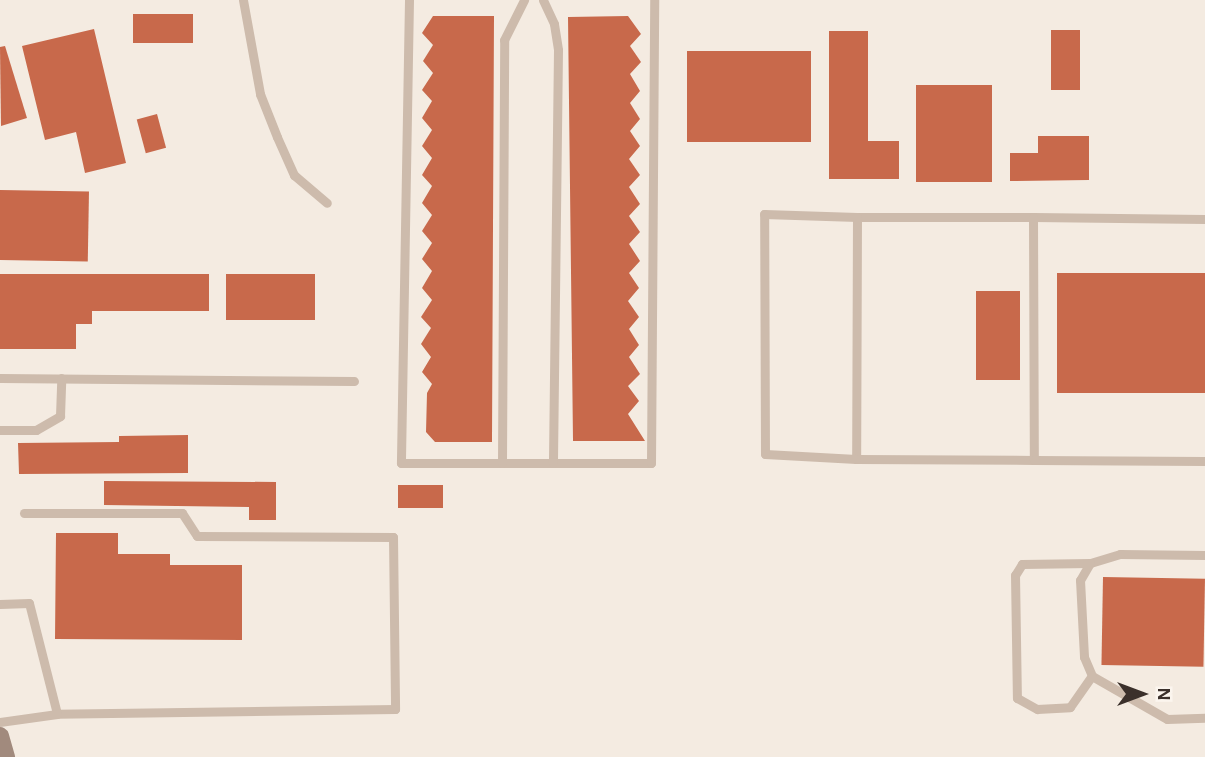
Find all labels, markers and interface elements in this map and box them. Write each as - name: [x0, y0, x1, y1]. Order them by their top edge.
- north arrow: [1107, 659, 1177, 729]
- text: N: [1154, 687, 1173, 701]

